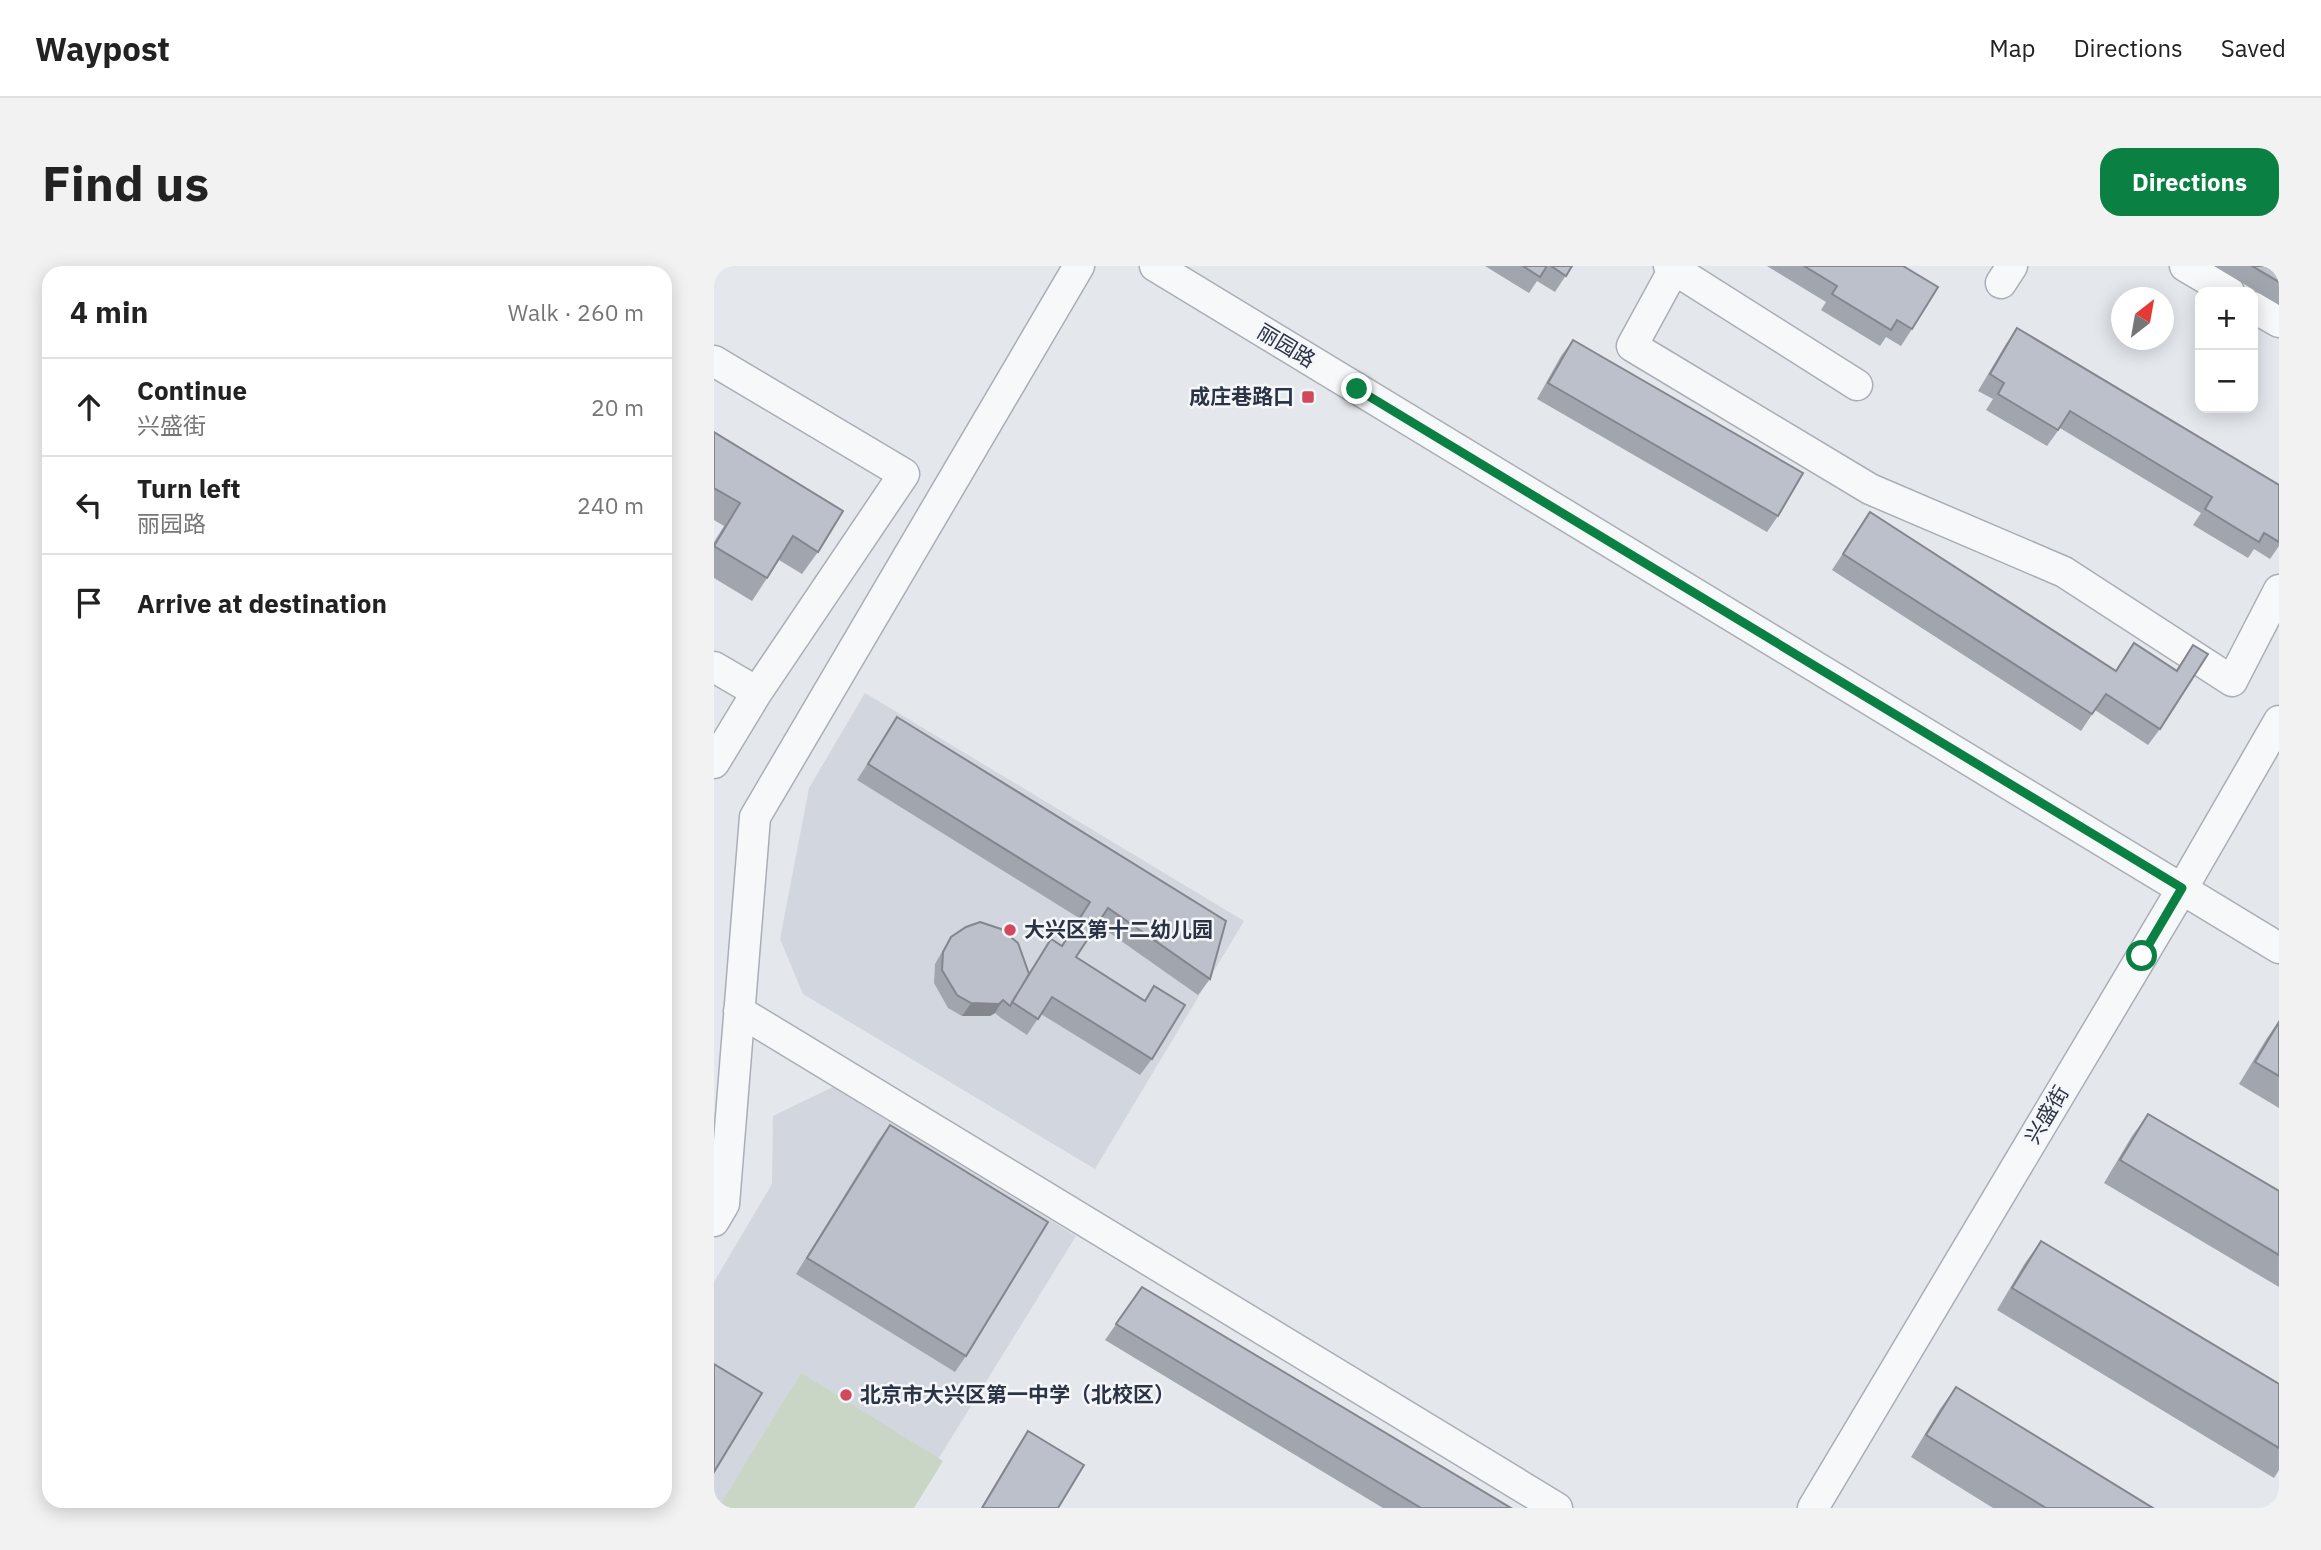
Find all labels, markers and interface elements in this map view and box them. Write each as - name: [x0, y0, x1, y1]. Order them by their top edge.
- text: Waypost: [35, 27, 170, 70]
- text: Map: [1989, 32, 2035, 64]
- text: Directions: [2073, 32, 2183, 64]
- text: Saved: [2221, 32, 2286, 64]
- button: Directions: [2100, 148, 2279, 216]
- text: Find us: [42, 151, 209, 214]
- north arrow: [2111, 287, 2174, 350]
- map controls: [2195, 287, 2258, 413]
- button: +: [2195, 287, 2258, 350]
- text: 4 min: [70, 292, 148, 331]
- text: Walk · 260 m: [508, 297, 644, 327]
- street label: 丽园路: [1252, 317, 1321, 373]
- button: −: [2195, 350, 2258, 413]
- text: Continue: [137, 373, 247, 407]
- route end: [1341, 373, 1372, 404]
- place label: 成庄巷路口: [1189, 382, 1294, 410]
- icon: ahead: [70, 388, 108, 426]
- marker: 成庄巷路口: [1300, 389, 1316, 405]
- text: 20 m: [591, 392, 644, 422]
- text: 兴盛街: [137, 410, 206, 440]
- text: Turn left: [137, 471, 240, 505]
- icon: left: [70, 486, 108, 524]
- text: 240 m: [577, 490, 644, 520]
- text: 丽园路: [137, 508, 206, 538]
- icon: arrive: [70, 584, 108, 622]
- text: Arrive at destination: [137, 586, 387, 620]
- place label: 大兴区第十二幼儿园: [1024, 915, 1213, 943]
- marker: 大兴区第十二幼儿园: [1002, 922, 1018, 938]
- route start: [2126, 940, 2157, 971]
- street label: 兴盛街: [2018, 1080, 2074, 1149]
- place label: 北京市大兴区第一中学（北校区）: [860, 1380, 1175, 1408]
- marker: 北京市大兴区第一中学（北校区）: [838, 1387, 854, 1403]

